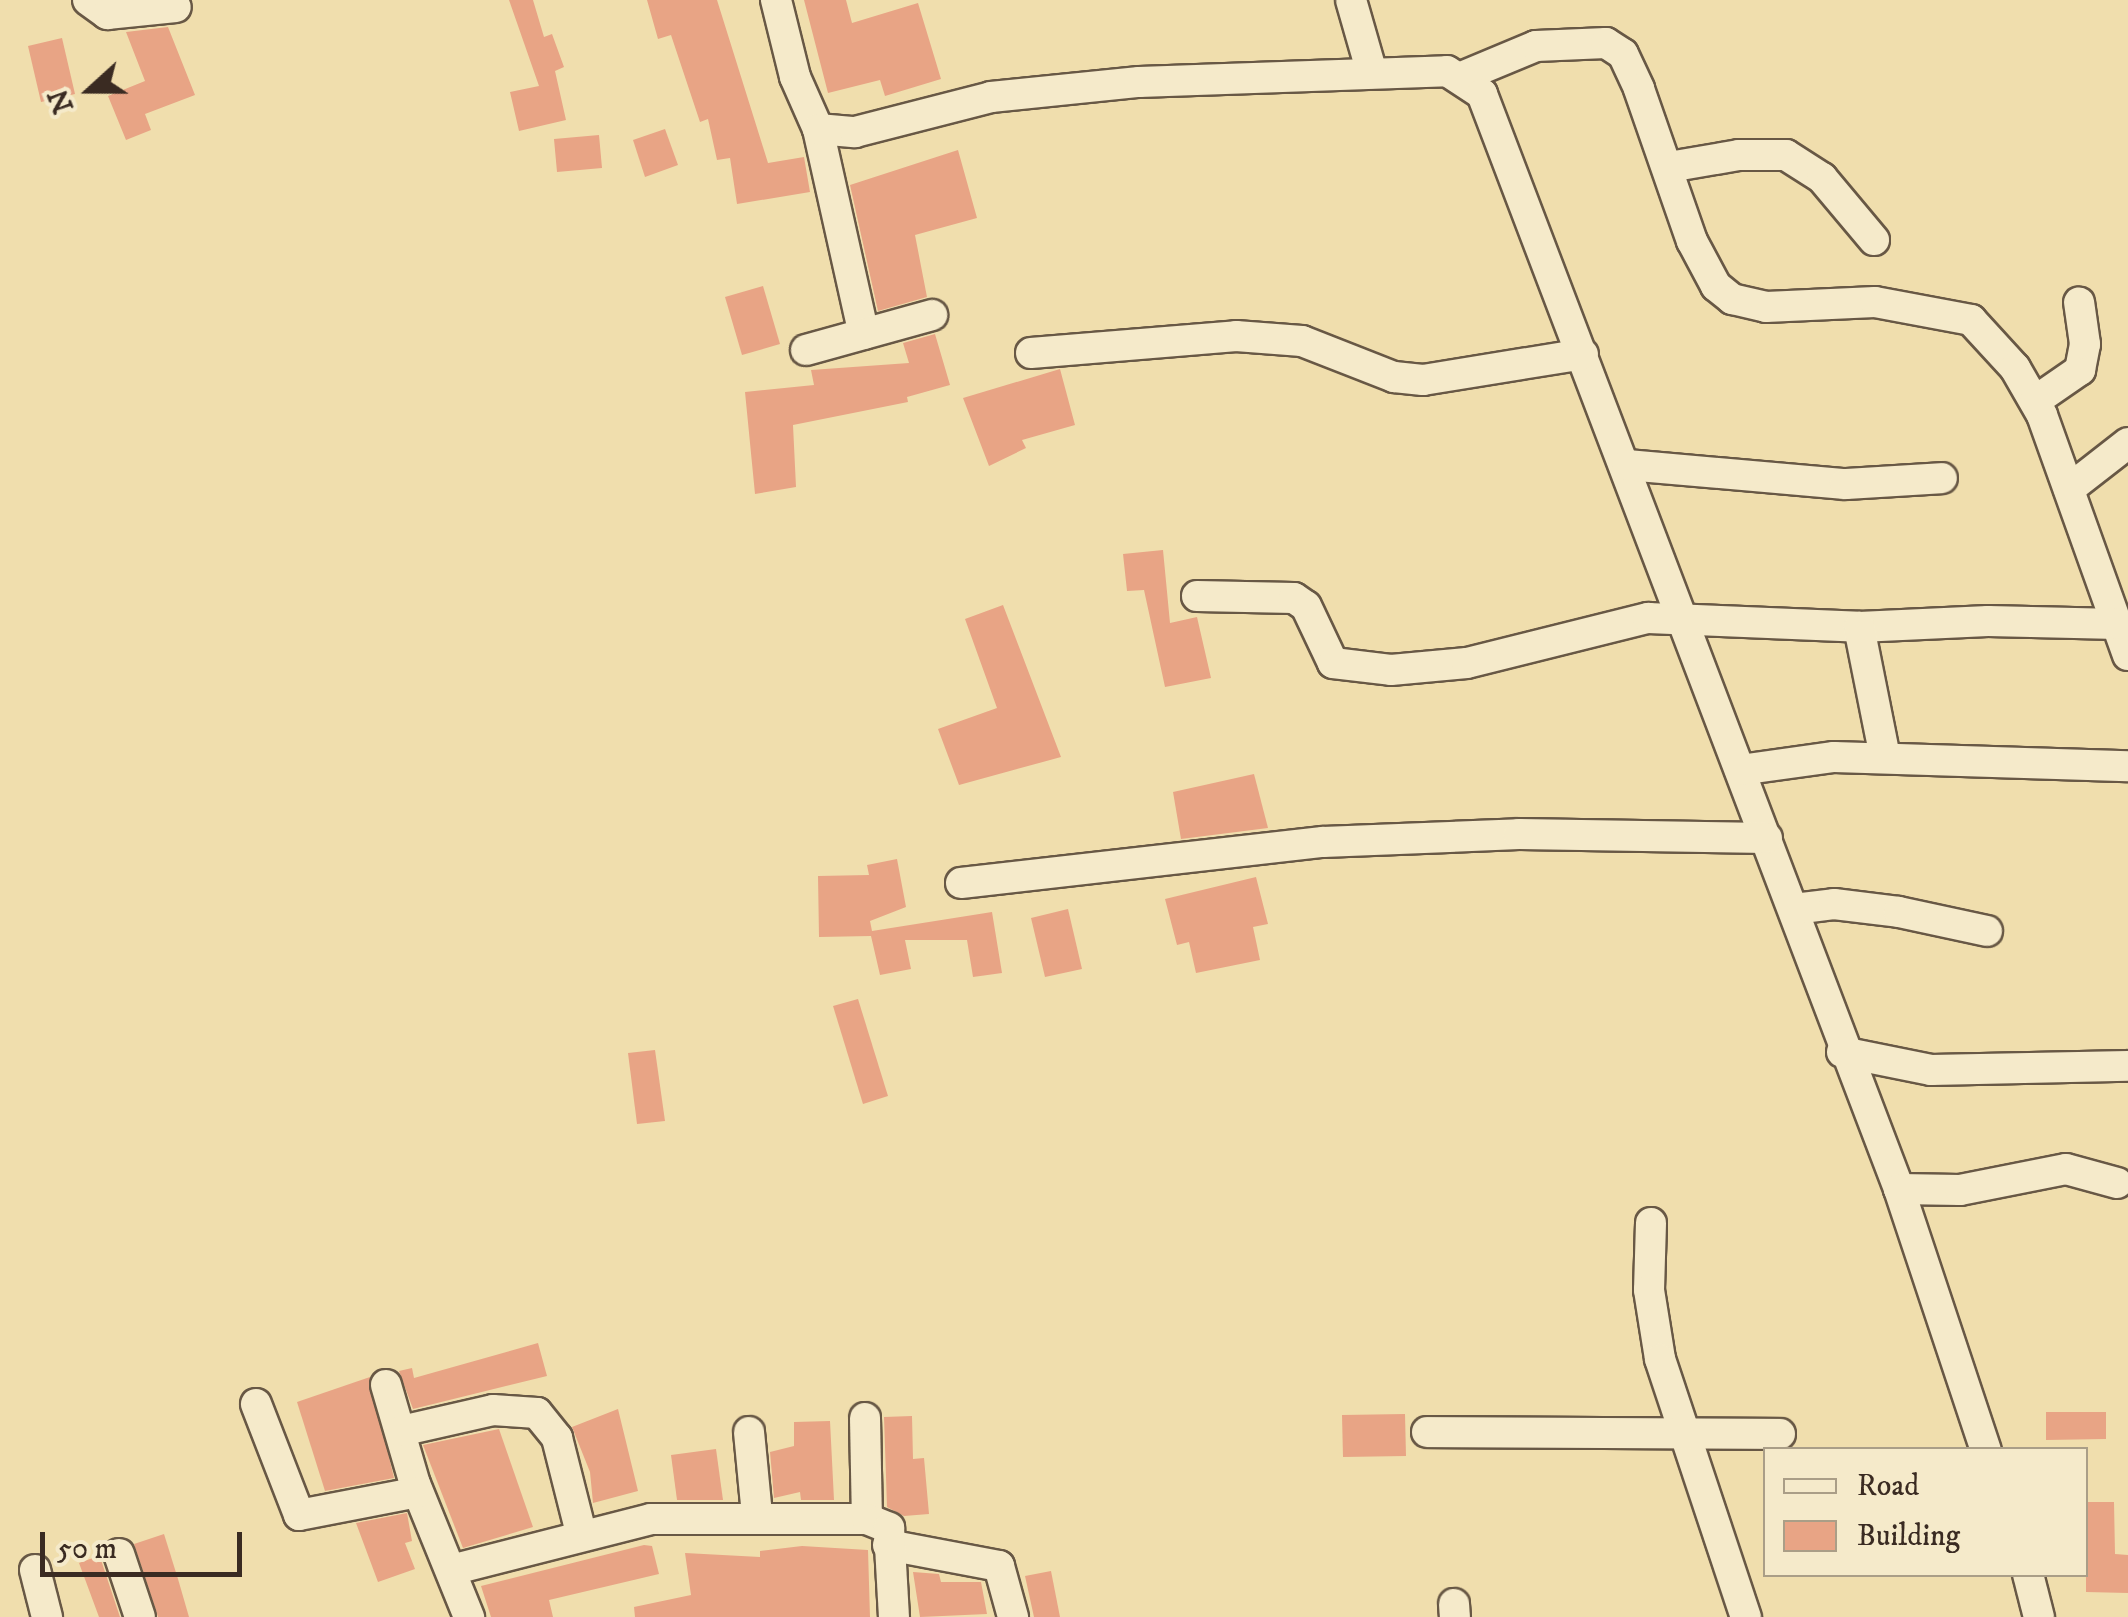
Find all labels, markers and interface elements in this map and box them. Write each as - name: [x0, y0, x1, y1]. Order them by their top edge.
- north arrow: [40, 40, 140, 140]
- text: N: [41, 84, 82, 118]
- legend: [1763, 1447, 2088, 1577]
- text: Road: [1857, 1468, 1919, 1505]
- scale bar: [45, 1512, 248, 1574]
- text: Building: [1857, 1518, 1960, 1555]
- text: 50 m: [57, 1531, 117, 1568]

